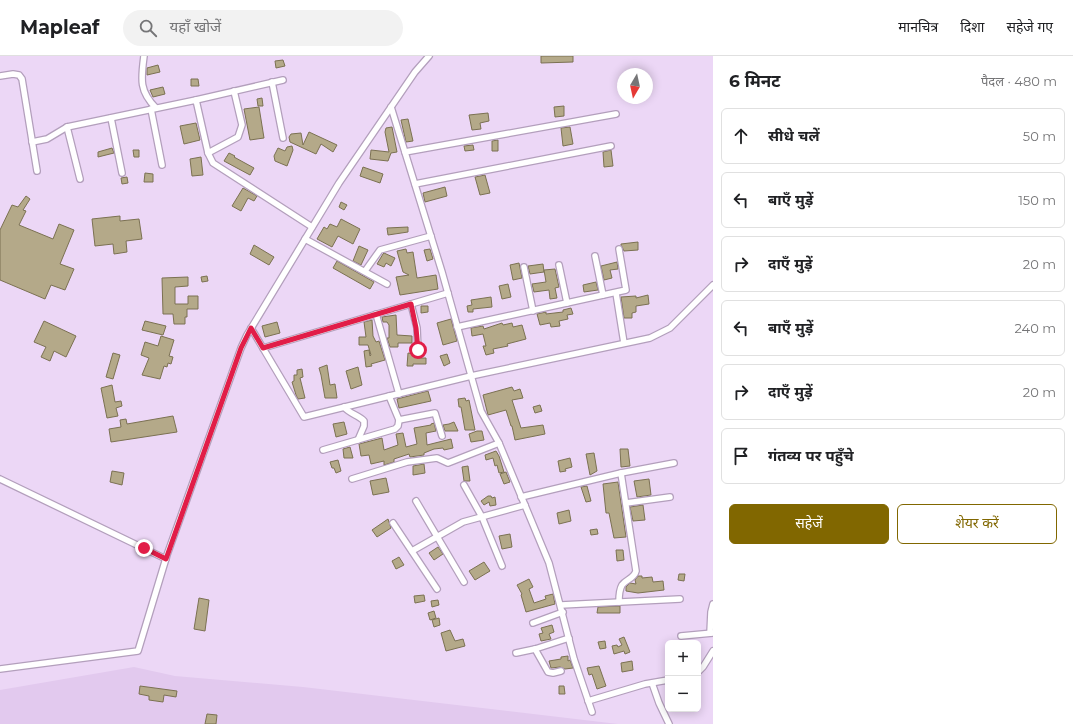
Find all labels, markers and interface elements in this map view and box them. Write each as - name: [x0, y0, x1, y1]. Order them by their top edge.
- search box: [123, 10, 403, 46]
- text: Mapleaf: [20, 16, 99, 39]
- icon: search: [137, 17, 159, 39]
- text: यहाँ खोजें: [169, 17, 221, 36]
- text: मानचित्र: [898, 18, 938, 36]
- text: दिशा: [960, 18, 984, 36]
- text: सहेजे गए: [1006, 18, 1053, 36]
- north arrow: [617, 68, 653, 104]
- text: 6 मिनट: [729, 71, 780, 91]
- text: पैदल · 480 m: [981, 73, 1057, 89]
- icon: ahead: [730, 125, 752, 147]
- text: सीधे चलें: [768, 126, 820, 145]
- text: 50 m: [1023, 128, 1056, 144]
- icon: left: [730, 189, 752, 211]
- text: बाएँ मुड़ें: [768, 190, 813, 209]
- text: 150 m: [1018, 192, 1056, 208]
- icon: right: [730, 253, 752, 275]
- text: दाएँ मुड़ें: [768, 254, 813, 273]
- text: 20 m: [1023, 256, 1056, 272]
- icon: left: [730, 317, 752, 339]
- text: बाएँ मुड़ें: [768, 318, 813, 337]
- text: 240 m: [1015, 320, 1056, 336]
- route start: [409, 341, 427, 359]
- icon: right: [730, 381, 752, 403]
- text: दाएँ मुड़ें: [768, 382, 813, 401]
- text: 20 m: [1023, 384, 1056, 400]
- icon: arrive: [730, 445, 752, 467]
- text: गंतव्य पर पहुँचे: [768, 446, 854, 465]
- button: सहेजें: [729, 504, 889, 544]
- button: शेयर करें: [897, 504, 1057, 544]
- route end: [135, 539, 153, 557]
- map controls: [665, 640, 701, 712]
- button: +: [665, 640, 701, 676]
- button: −: [665, 676, 701, 712]

